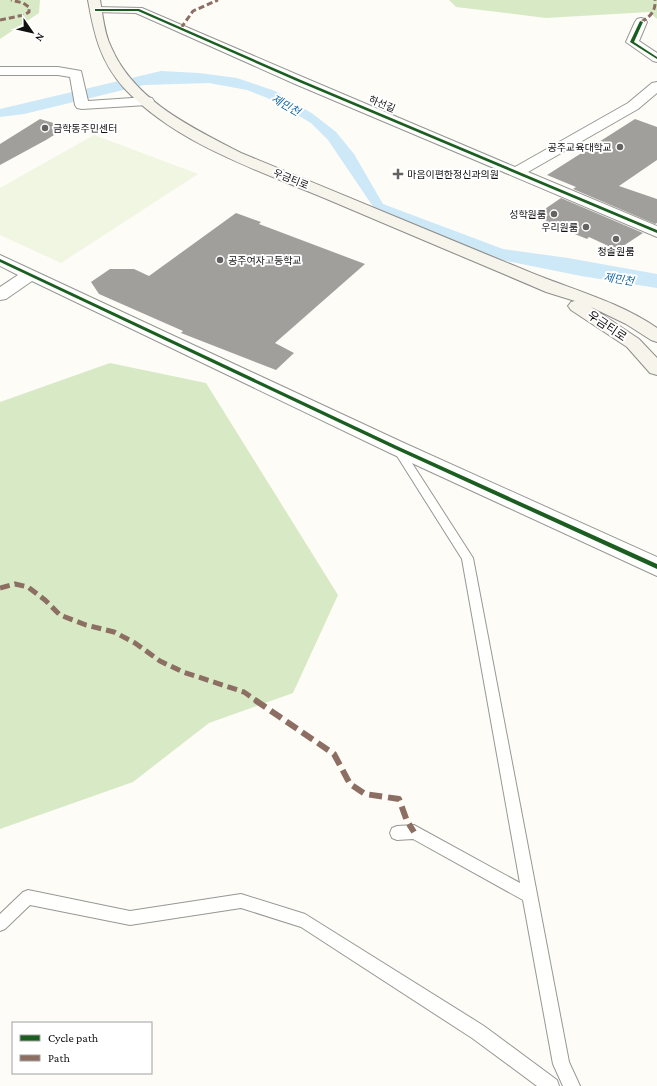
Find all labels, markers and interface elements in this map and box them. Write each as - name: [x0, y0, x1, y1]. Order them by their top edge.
- north arrow: [12, 12, 52, 52]
- text: N: [33, 31, 47, 44]
- water label: 제민천: [270, 92, 304, 119]
- street label: 하선길: [367, 94, 397, 114]
- marker: 금학동주민센터: [40, 123, 50, 133]
- place label: 금학동주민센터: [53, 123, 117, 134]
- place label: 공주교육대학교: [548, 142, 612, 153]
- marker: 공주교육대학교: [615, 142, 625, 152]
- street label: 우금티로: [272, 167, 310, 191]
- marker: 마음이편한정신과의원: [392, 168, 404, 180]
- place label: 마음이편한정신과의원: [407, 169, 499, 180]
- place label: 성학원룸: [509, 209, 546, 220]
- marker: 성학원룸: [549, 209, 559, 219]
- place label: 우리원룸: [541, 222, 578, 233]
- marker: 우리원룸: [581, 222, 591, 232]
- marker: 청솔원룸: [611, 234, 621, 244]
- place label: 청솔원룸: [598, 246, 634, 257]
- marker: 공주여자고등학교: [215, 255, 225, 265]
- place label: 공주여자고등학교: [228, 255, 302, 266]
- water label: 제민천: [603, 271, 637, 288]
- street label: 우금티로: [585, 308, 629, 344]
- legend: [12, 1022, 152, 1074]
- text: Cycle path: [48, 1031, 99, 1045]
- text: Path: [48, 1051, 70, 1065]

